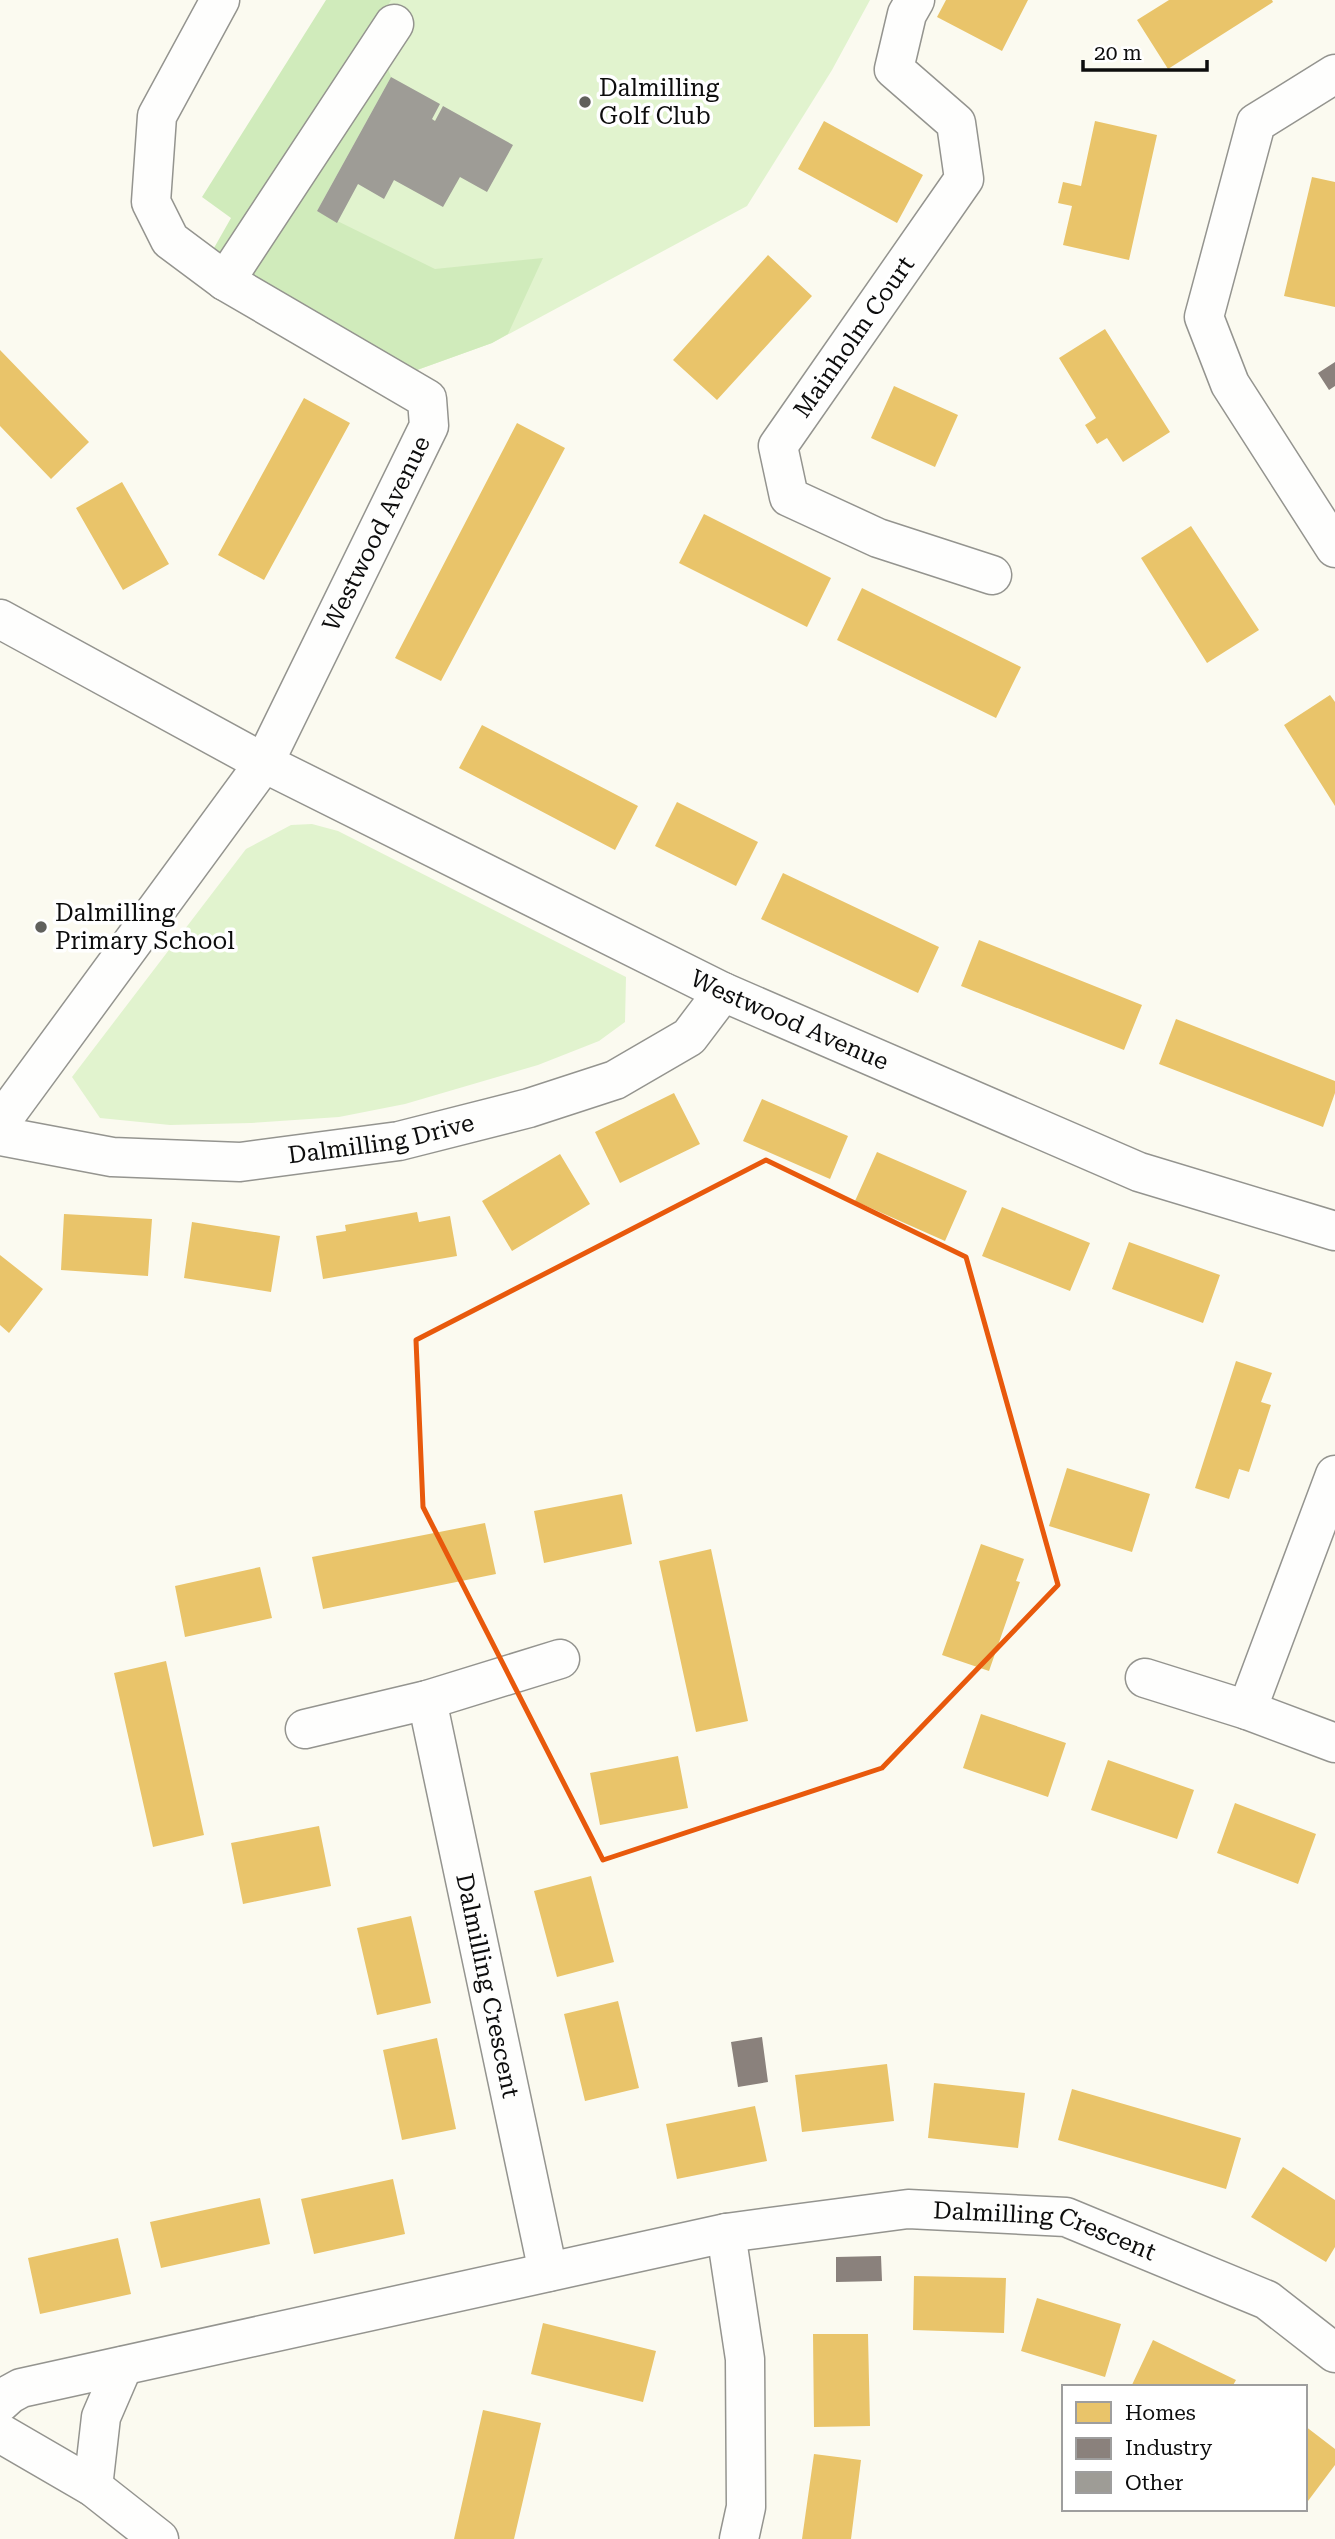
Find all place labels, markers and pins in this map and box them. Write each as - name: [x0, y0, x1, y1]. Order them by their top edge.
- place label: Dalmilling Golf Club: [599, 74, 719, 130]
- marker: Dalmilling Golf Club: [577, 94, 593, 110]
- place label: Dalmilling Primary School: [55, 899, 235, 955]
- marker: Dalmilling Primary School: [33, 919, 49, 935]

